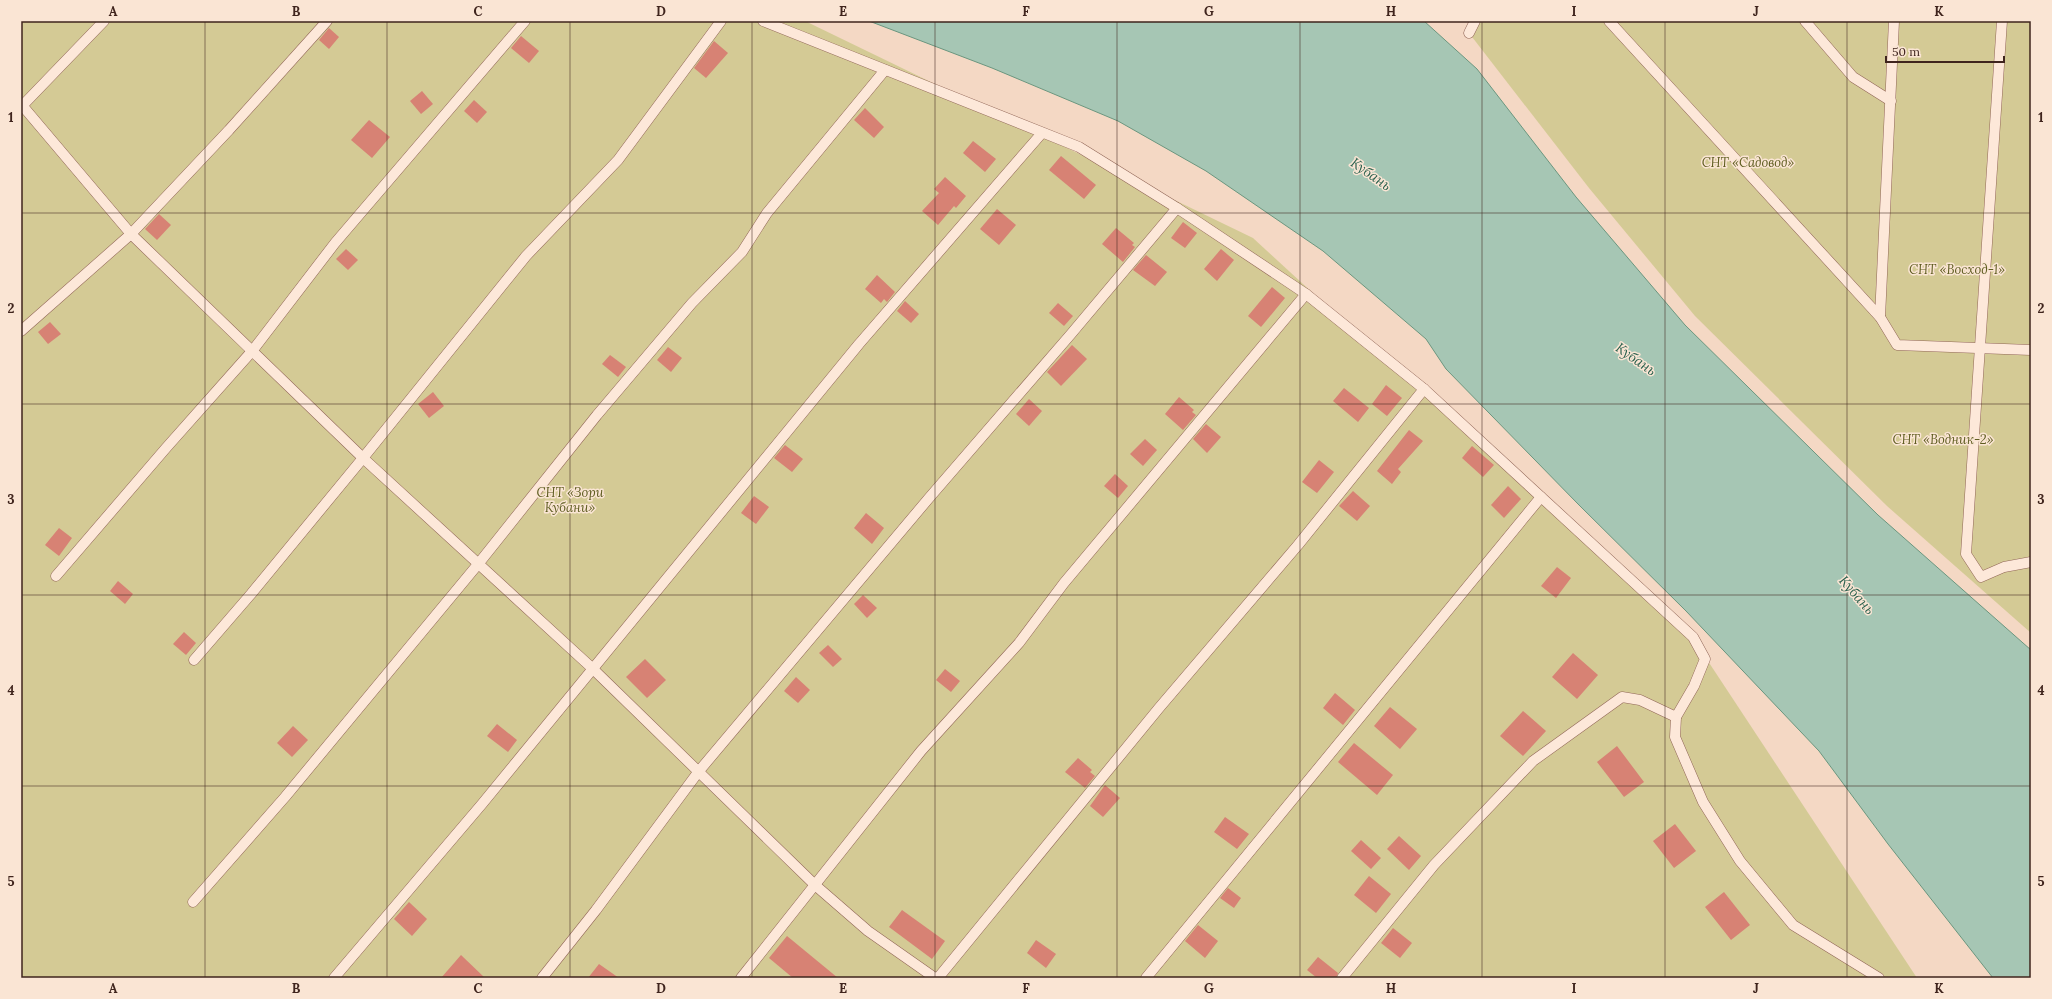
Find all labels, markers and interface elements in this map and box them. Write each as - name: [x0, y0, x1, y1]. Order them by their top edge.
- text: A: [109, 3, 118, 20]
- text: B: [292, 3, 301, 20]
- text: C: [474, 3, 483, 20]
- text: D: [656, 3, 666, 20]
- text: E: [839, 3, 847, 20]
- text: F: [1022, 3, 1030, 20]
- text: G: [1204, 3, 1214, 20]
- text: H: [1386, 3, 1396, 20]
- text: I: [1571, 3, 1577, 20]
- text: J: [1753, 3, 1759, 20]
- text: K: [1934, 3, 1944, 20]
- scale bar: [1886, 38, 2004, 64]
- text: 50 m: [1892, 44, 1920, 59]
- text: 1: [8, 109, 14, 126]
- text: 1: [2038, 109, 2044, 126]
- water label: Кубань: [1347, 154, 1395, 195]
- park label: СНТ «Садовод»: [1702, 154, 1795, 171]
- park label: СНТ «Восход-1»: [1909, 261, 2005, 278]
- text: 2: [8, 300, 15, 317]
- text: 2: [2038, 300, 2045, 317]
- water label: Кубань: [1612, 339, 1660, 380]
- park label: СНТ «Водник-2»: [1893, 431, 1994, 448]
- park label: СНТ «Зори Кубани»: [536, 484, 604, 516]
- text: 3: [7, 491, 15, 508]
- text: 3: [2037, 491, 2045, 508]
- water label: Кубань: [1835, 572, 1879, 618]
- text: 4: [7, 682, 15, 699]
- text: 4: [2037, 682, 2045, 699]
- text: 5: [7, 873, 15, 890]
- text: 5: [2037, 873, 2045, 890]
- text: A: [109, 980, 118, 997]
- text: B: [292, 980, 301, 997]
- text: C: [474, 980, 483, 997]
- text: D: [656, 980, 666, 997]
- text: E: [839, 980, 847, 997]
- text: F: [1022, 980, 1030, 997]
- text: G: [1204, 980, 1214, 997]
- text: H: [1386, 980, 1396, 997]
- text: I: [1571, 980, 1577, 997]
- text: J: [1753, 980, 1759, 997]
- text: K: [1934, 980, 1944, 997]

